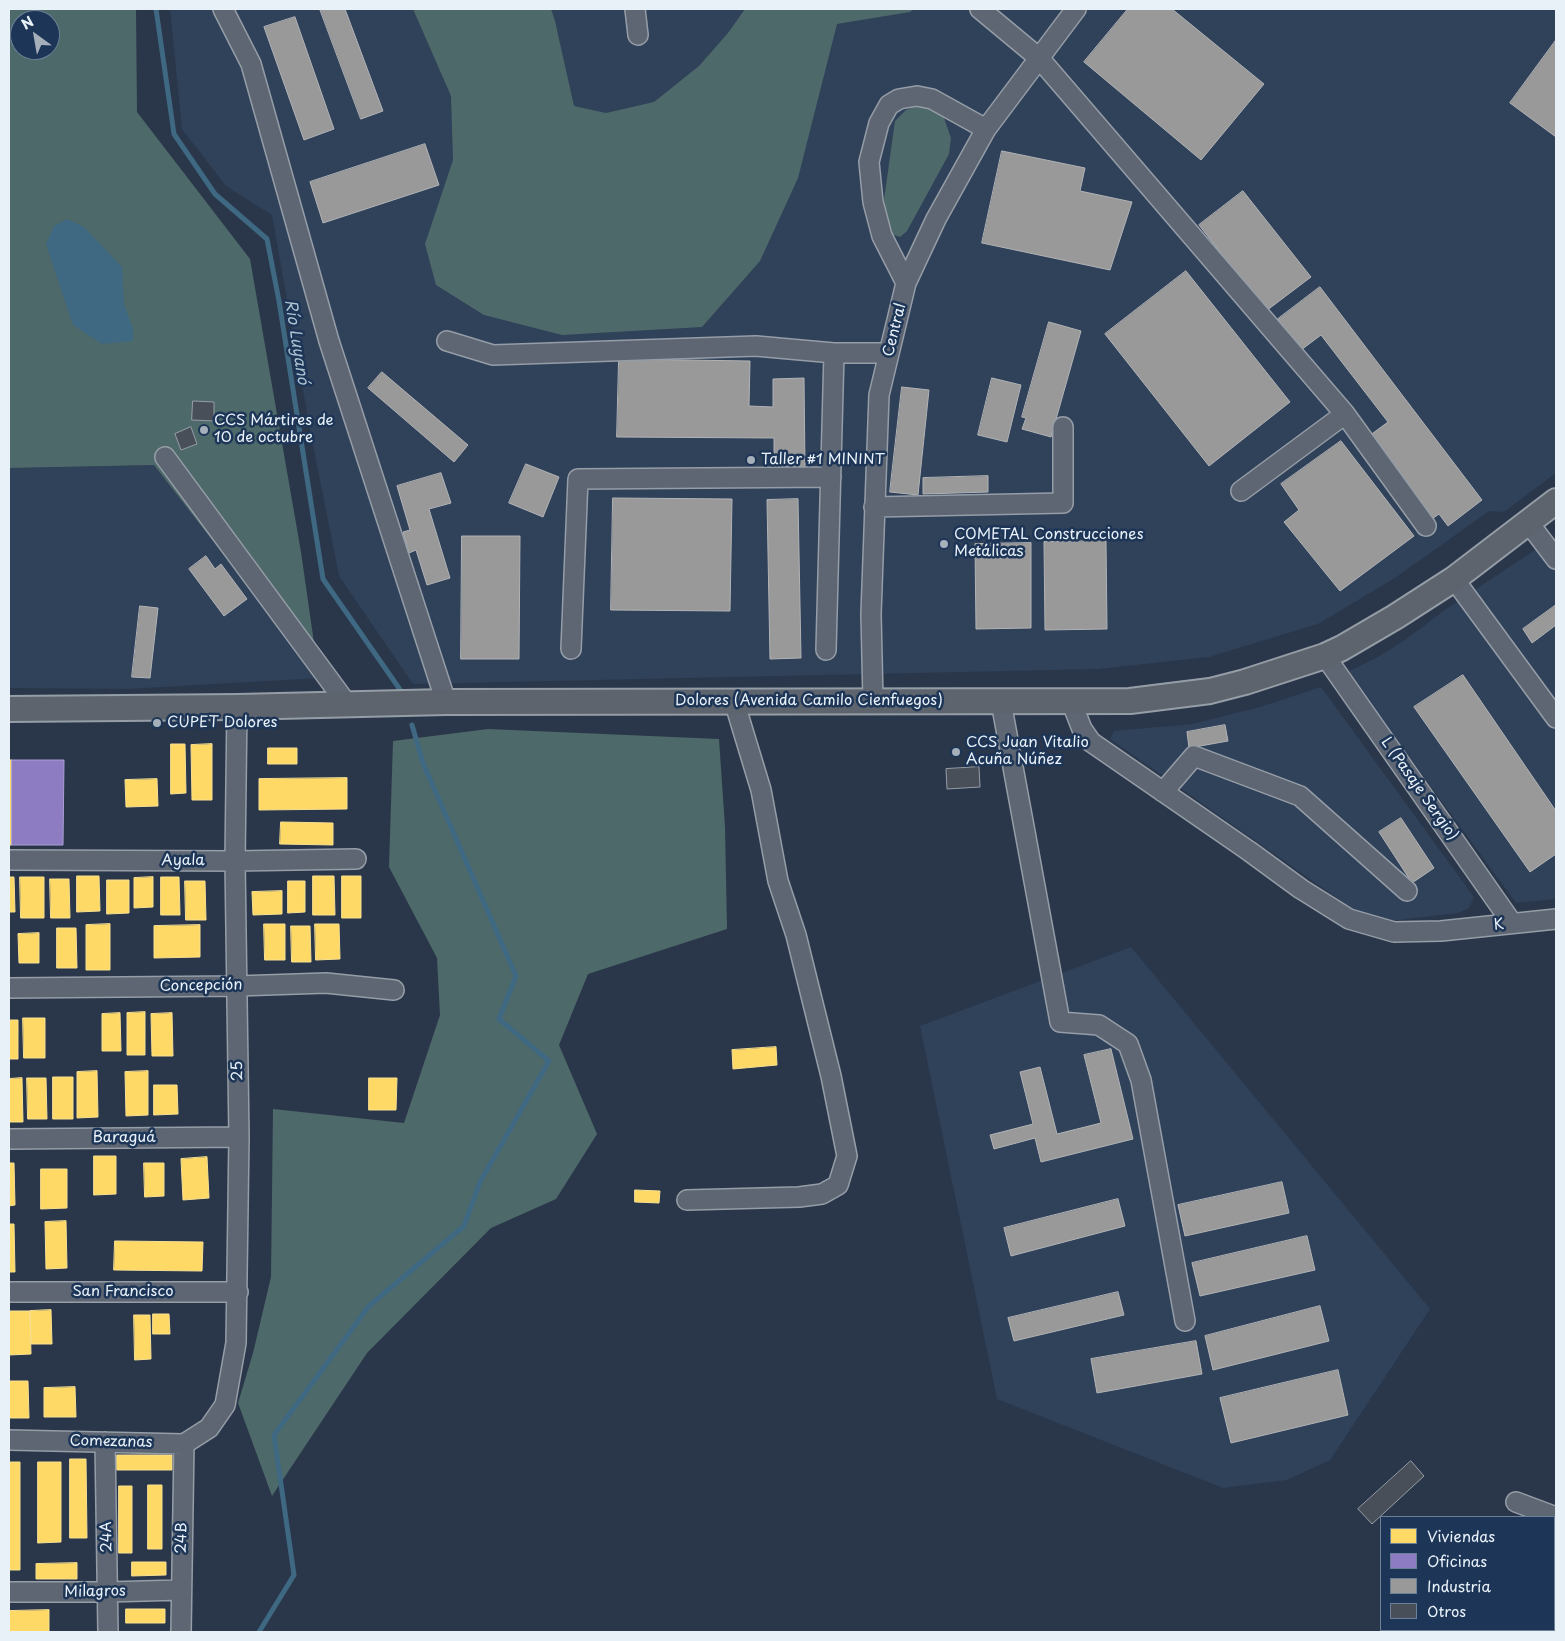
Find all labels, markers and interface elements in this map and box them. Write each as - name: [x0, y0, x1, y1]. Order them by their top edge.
- north arrow: [10, 10, 60, 60]
- text: N: [17, 11, 38, 35]
- water label: Río Luyanó: [280, 298, 312, 386]
- street label: Central: [880, 301, 910, 359]
- place label: CCS Mártires de 10 de octubre: [214, 412, 334, 447]
- marker: CCS Mártires de 10 de octubre: [198, 424, 210, 436]
- place label: Taller #1 MININT: [761, 451, 885, 469]
- marker: Taller #1 MININT: [745, 454, 757, 466]
- place label: COMETAL Construcciones Metálicas: [954, 526, 1144, 561]
- marker: COMETAL Construcciones Metálicas: [938, 538, 950, 550]
- street label: Dolores (Avenida Camilo Cienfuegos): [675, 692, 943, 710]
- place label: CUPET Dolores: [167, 714, 277, 732]
- marker: CUPET Dolores: [151, 717, 163, 729]
- place label: CCS Juan Vitalio Acuña Núñez: [966, 734, 1089, 769]
- street label: L (Pasaje Sergio): [1377, 734, 1461, 844]
- marker: CCS Juan Vitalio Acuña Núñez: [950, 746, 962, 758]
- street label: Ayala: [161, 852, 205, 870]
- street label: K: [1493, 916, 1505, 934]
- street label: Concepción: [159, 976, 243, 996]
- street label: 25: [229, 1061, 247, 1081]
- street label: Baraguá: [92, 1129, 156, 1147]
- street label: San Francisco: [72, 1283, 174, 1301]
- street label: Comezanas: [69, 1432, 153, 1452]
- legend: [1380, 1516, 1555, 1631]
- street label: 24A: [98, 1521, 116, 1553]
- street label: 24B: [173, 1522, 191, 1554]
- text: Viviendas: [1427, 1524, 1495, 1547]
- text: Oficinas: [1427, 1549, 1487, 1572]
- text: Industria: [1427, 1574, 1491, 1597]
- street label: Milagros: [64, 1582, 126, 1602]
- text: Otros: [1427, 1599, 1466, 1622]

